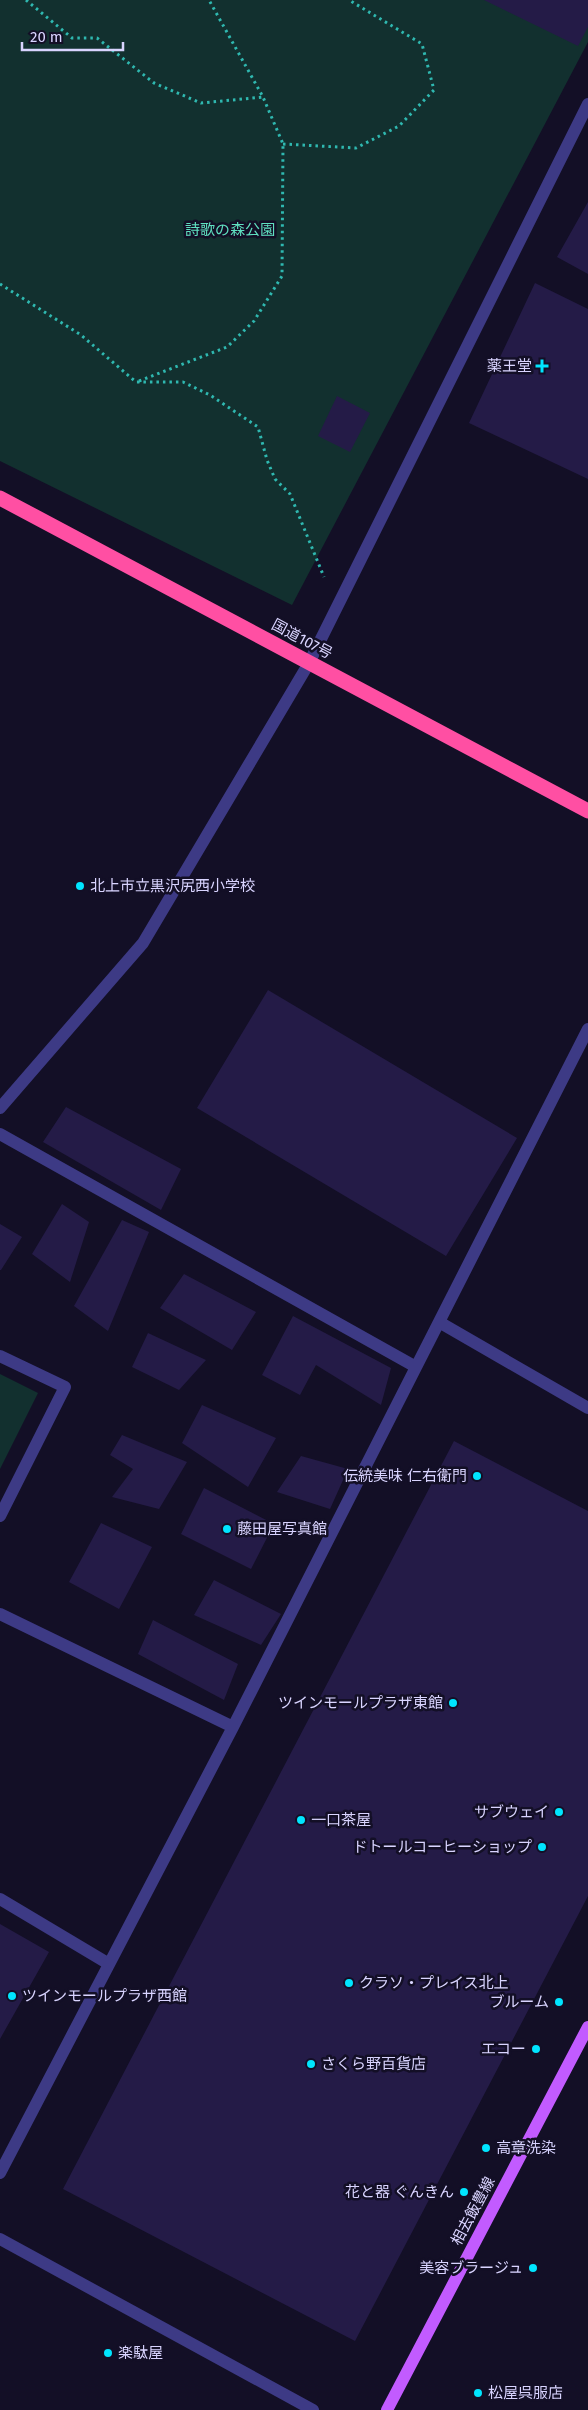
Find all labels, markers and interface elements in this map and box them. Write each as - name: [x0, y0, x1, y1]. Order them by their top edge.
- scale bar: [22, 20, 124, 52]
- text: 20 m: [30, 28, 63, 46]
- park label: 詩歌の森公園: [185, 221, 275, 239]
- place label: 薬王堂: [487, 357, 532, 375]
- marker: 薬王堂: [536, 360, 548, 372]
- street label: 国道107号: [269, 616, 335, 662]
- place label: 北上市立黒沢尻西小学校: [90, 877, 255, 895]
- marker: 北上市立黒沢尻西小学校: [74, 880, 86, 892]
- place label: 伝統美味 仁右衛門: [343, 1467, 467, 1485]
- marker: 伝統美味 仁右衛門: [471, 1470, 483, 1482]
- place label: 藤田屋写真館: [237, 1520, 327, 1538]
- marker: 藤田屋写真館: [221, 1523, 233, 1535]
- place label: ツインモールプラザ東館: [278, 1694, 443, 1712]
- marker: ツインモールプラザ東館: [447, 1697, 459, 1709]
- place label: サブウェイ: [474, 1803, 549, 1821]
- marker: サブウェイ: [553, 1806, 565, 1818]
- place label: 一口茶屋: [311, 1811, 371, 1829]
- marker: 一口茶屋: [295, 1814, 307, 1826]
- place label: ドトールコーヒーショップ: [353, 1838, 532, 1856]
- marker: ドトールコーヒーショップ: [536, 1841, 548, 1853]
- place label: クラソ・プレイス北上: [359, 1974, 509, 1992]
- marker: クラソ・プレイス北上: [343, 1977, 355, 1989]
- place label: ツインモールプラザ西館: [22, 1987, 187, 2005]
- marker: ツインモールプラザ西館: [6, 1990, 18, 2002]
- place label: ブルーム: [489, 1993, 549, 2011]
- marker: ブルーム: [553, 1996, 565, 2008]
- place label: エコー: [481, 2040, 526, 2058]
- marker: エコー: [530, 2043, 542, 2055]
- place label: さくら野百貨店: [321, 2055, 426, 2073]
- marker: さくら野百貨店: [305, 2058, 317, 2070]
- place label: 高章洗染: [496, 2139, 556, 2157]
- marker: 高章洗染: [480, 2142, 492, 2154]
- street label: 相去飯豊線: [447, 2174, 499, 2248]
- place label: 花と器 ぐんきん: [345, 2183, 454, 2201]
- marker: 花と器 ぐんきん: [458, 2186, 470, 2198]
- place label: 美容ブラージュ: [419, 2259, 523, 2277]
- marker: 美容ブラージュ: [527, 2262, 539, 2274]
- place label: 楽駄屋: [118, 2344, 163, 2362]
- marker: 楽駄屋: [102, 2347, 114, 2359]
- place label: 松屋呉服店: [488, 2384, 563, 2402]
- marker: 松屋呉服店: [472, 2387, 484, 2399]

